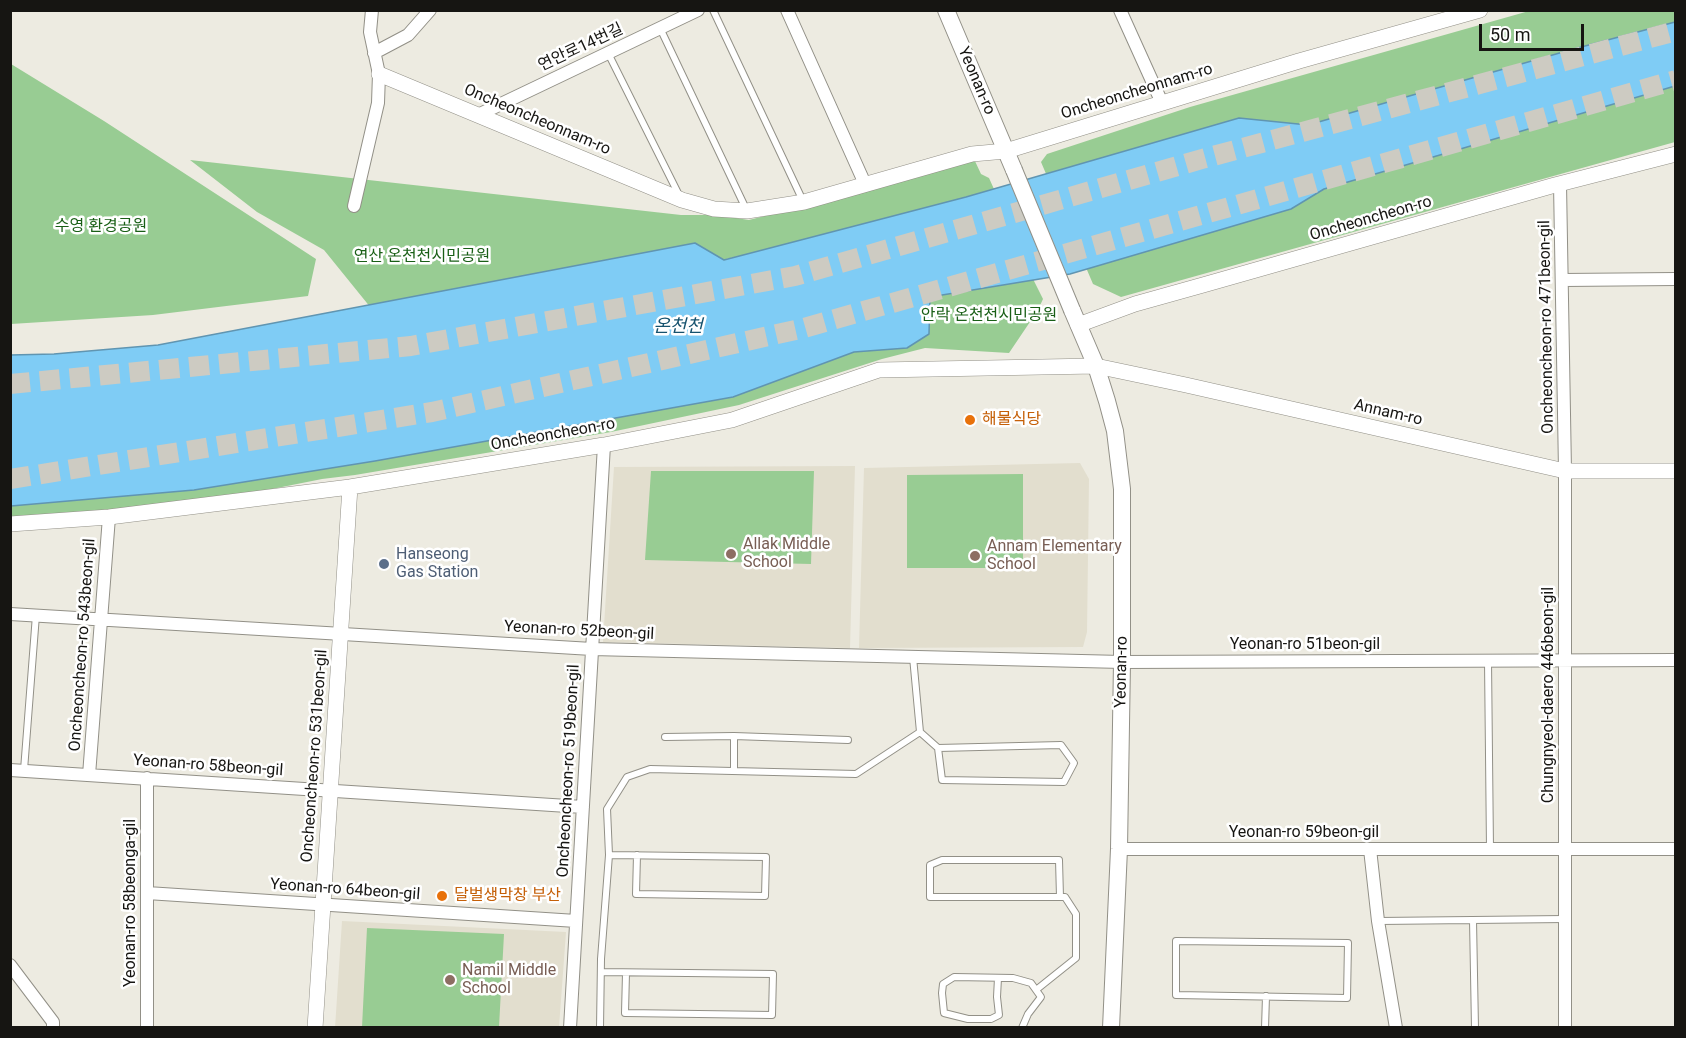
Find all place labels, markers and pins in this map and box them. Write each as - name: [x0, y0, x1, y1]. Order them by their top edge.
- place label: 해물식당: [982, 410, 1041, 430]
- marker: 해물식당: [963, 413, 977, 427]
- place label: Allak Middle School: [743, 535, 830, 573]
- place label: Annam Elementary School: [987, 537, 1122, 575]
- place label: Hanseong Gas Station: [396, 545, 478, 583]
- marker: Allak Middle School: [724, 547, 738, 561]
- marker: Annam Elementary School: [968, 549, 982, 563]
- marker: Hanseong Gas Station: [377, 557, 391, 571]
- place label: 달벌생막창 부산: [454, 886, 561, 906]
- marker: 달벌생막창 부산: [435, 889, 449, 903]
- place label: Namil Middle School: [462, 961, 556, 999]
- marker: Namil Middle School: [443, 973, 457, 987]

